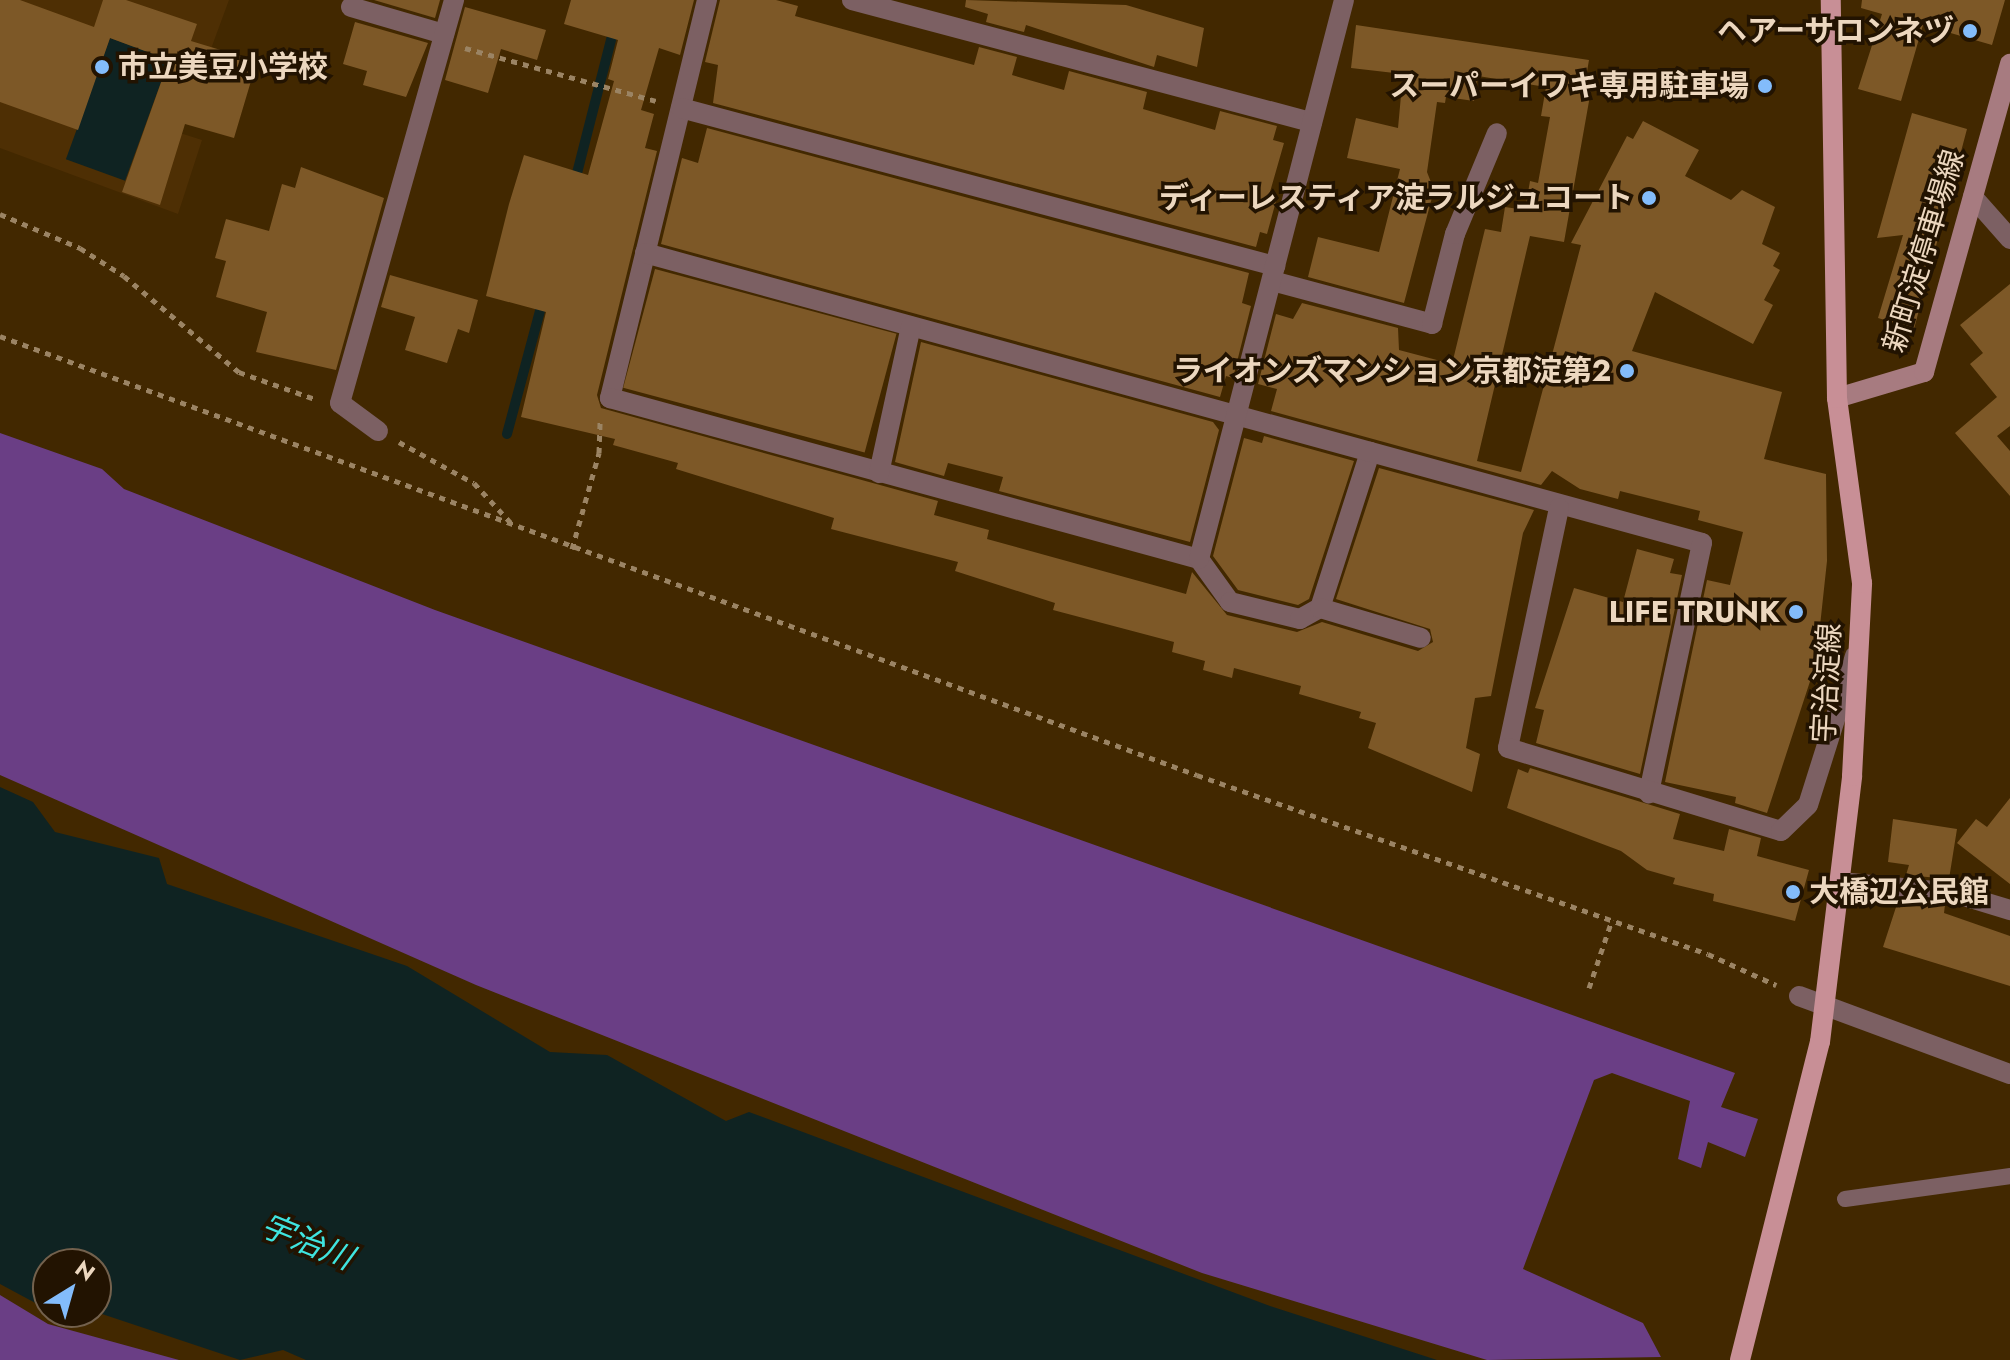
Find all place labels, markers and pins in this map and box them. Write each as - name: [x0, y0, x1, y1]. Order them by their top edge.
- place label: ヘアーサロンネヅ: [1716, 13, 1954, 49]
- marker: ヘアーサロンネヅ: [1961, 22, 1979, 40]
- place label: 市立美豆小学校: [118, 49, 328, 85]
- marker: 市立美豆小学校: [93, 58, 111, 76]
- place label: スーパーイワキ専用駐車場: [1389, 68, 1749, 104]
- marker: スーパーイワキ専用駐車場: [1756, 77, 1774, 95]
- place label: ディーレスティア淀ラルジュコート: [1153, 180, 1633, 216]
- marker: ディーレスティア淀ラルジュコート: [1640, 189, 1658, 207]
- place label: ライオンズマンション京都淀第２: [1172, 353, 1611, 389]
- marker: ライオンズマンション京都淀第２: [1618, 362, 1636, 380]
- place label: LIFE TRUNK: [1609, 594, 1780, 630]
- marker: LIFE TRUNK: [1787, 603, 1805, 621]
- place label: 大橋辺公民館: [1809, 874, 1989, 910]
- marker: 大橋辺公民館: [1784, 883, 1802, 901]

